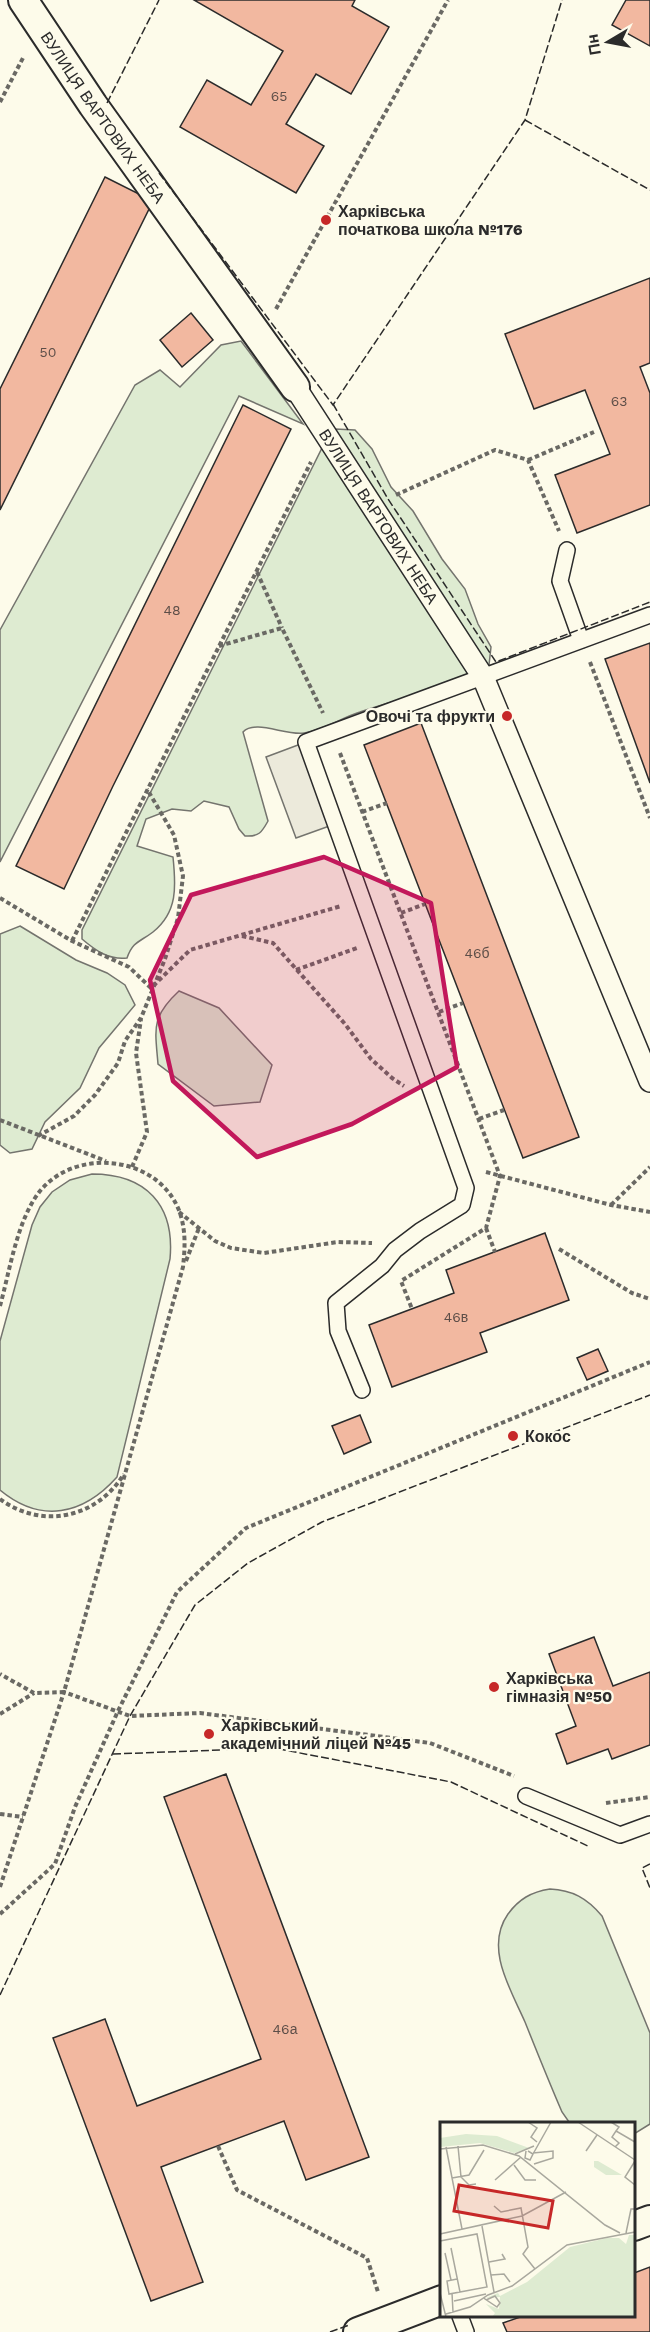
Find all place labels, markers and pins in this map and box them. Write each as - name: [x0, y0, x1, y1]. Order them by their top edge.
- place label: Харківська початкова школа №176: [338, 202, 523, 239]
- marker: Харківська початкова школа №176: [319, 213, 333, 227]
- place label: Овочі та фрукти: [366, 707, 495, 726]
- marker: Овочі та фрукти: [500, 709, 514, 723]
- place label: Кокос: [525, 1427, 571, 1446]
- marker: Кокос: [506, 1429, 520, 1443]
- place label: Харківська гімназія №50: [506, 1669, 612, 1706]
- marker: Харківська гімназія №50: [487, 1680, 501, 1694]
- place label: Харківський академічний ліцей №45: [221, 1716, 411, 1753]
- marker: Харківський академічний ліцей №45: [202, 1727, 216, 1741]

